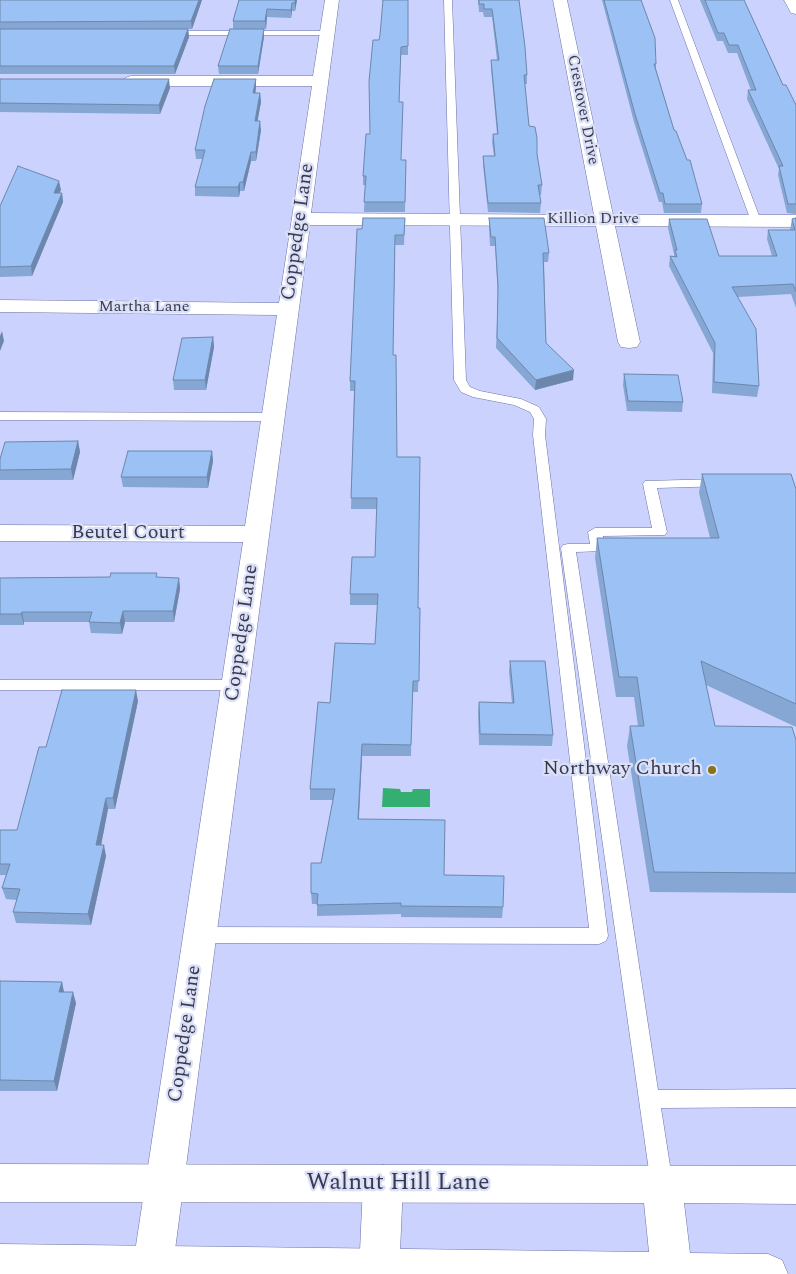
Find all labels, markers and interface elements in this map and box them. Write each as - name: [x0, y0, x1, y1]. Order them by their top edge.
- street label: Crestover Drive: [562, 53, 602, 167]
- street label: Coppedge Lane: [278, 162, 320, 302]
- street label: Killion Drive: [547, 210, 639, 230]
- street label: Martha Lane: [98, 298, 190, 318]
- street label: Beutel Court: [71, 522, 185, 546]
- street label: Coppedge Lane: [222, 563, 264, 703]
- place label: Northway Church: [543, 758, 702, 782]
- marker: Northway Church: [706, 764, 718, 776]
- street label: Coppedge Lane: [165, 964, 207, 1104]
- street label: Walnut Hill Lane: [306, 1170, 490, 1198]

